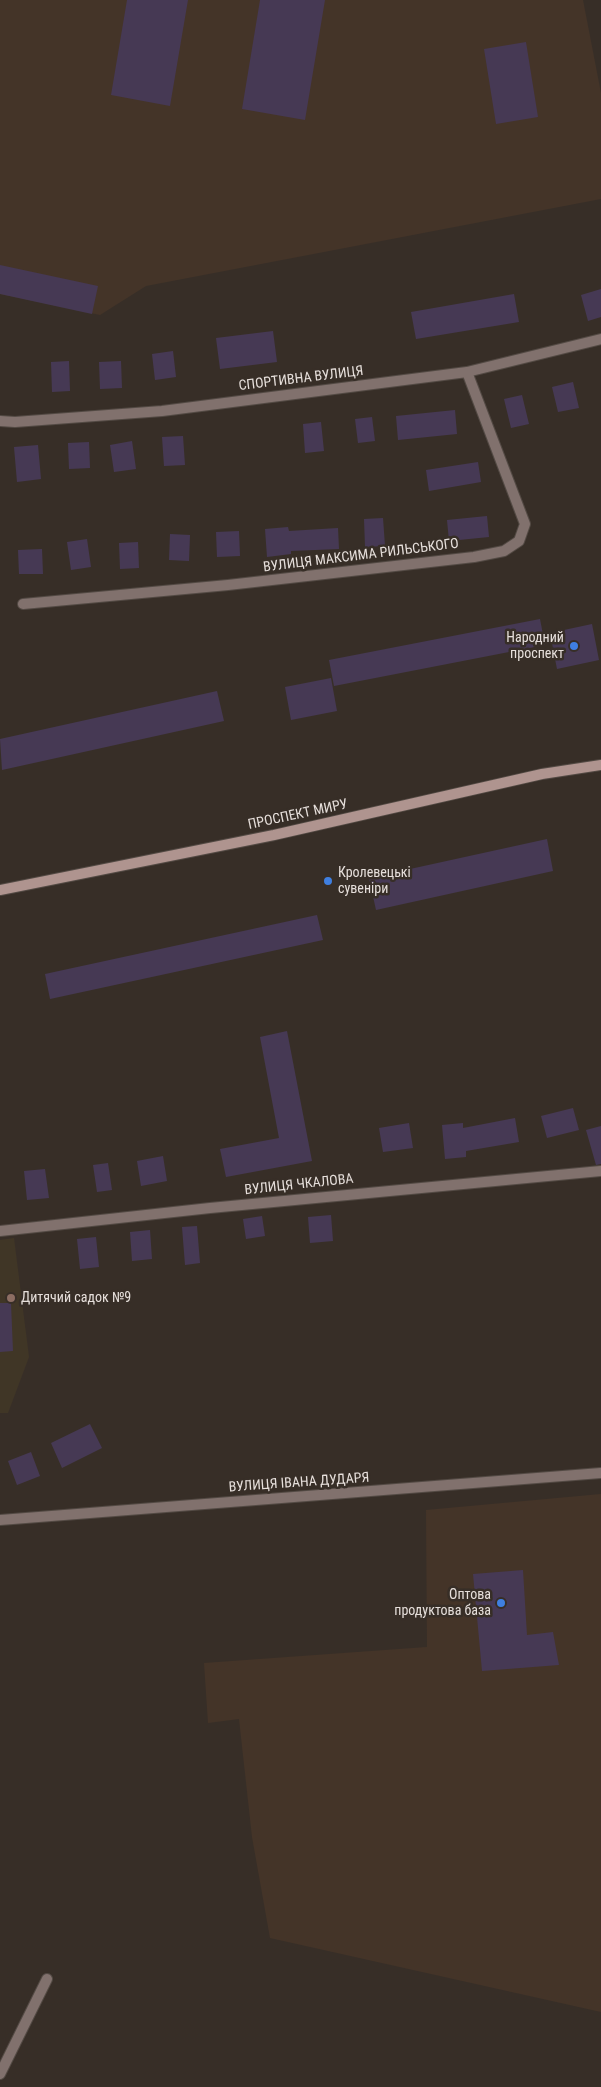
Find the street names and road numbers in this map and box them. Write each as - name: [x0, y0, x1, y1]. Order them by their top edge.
- street label: СПОРТИВНА ВУЛИЦЯ: [238, 363, 364, 395]
- street label: ВУЛИЦЯ МАКСИМА РИЛЬСЬКОГО: [262, 536, 460, 576]
- street label: ПРОСПЕКТ МИРУ: [247, 796, 349, 834]
- street label: ВУЛИЦЯ ЧКАЛОВА: [244, 1171, 354, 1199]
- street label: ВУЛИЦЯ ІВАНА ДУДАРЯ: [228, 1470, 370, 1496]

